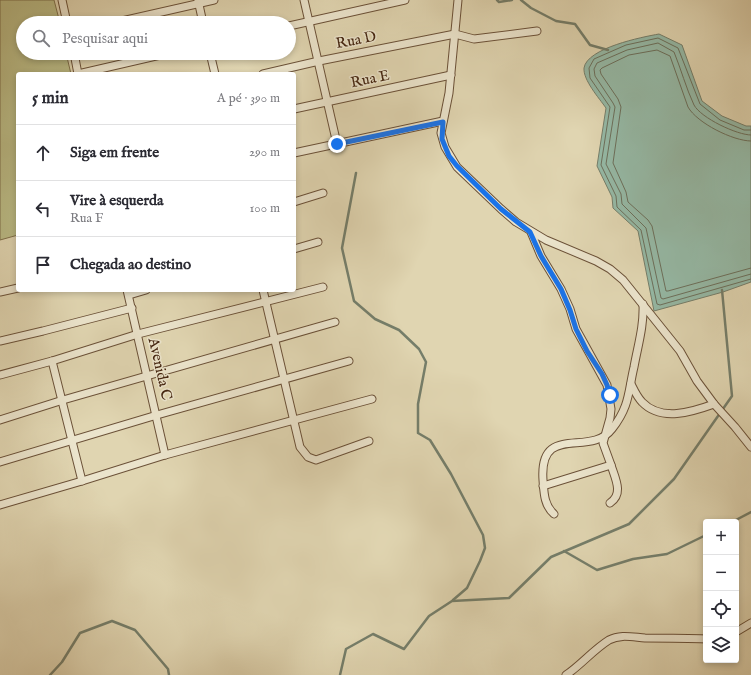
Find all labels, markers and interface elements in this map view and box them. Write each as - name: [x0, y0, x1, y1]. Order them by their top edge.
- search box: [16, 16, 296, 60]
- icon: search: [30, 27, 52, 49]
- street label: Rua D: [334, 27, 378, 53]
- text: Pesquisar aqui: [62, 29, 148, 48]
- street label: Rua E: [349, 66, 391, 92]
- text: 5 min: [32, 88, 69, 109]
- text: A pé · 390 m: [217, 90, 280, 107]
- route end: [328, 135, 346, 153]
- icon: ahead: [32, 142, 54, 164]
- text: Siga em frente: [70, 143, 159, 162]
- text: 290 m: [249, 144, 280, 161]
- text: Vire à esquerda: [70, 191, 163, 210]
- icon: left: [32, 198, 54, 220]
- text: 100 m: [250, 200, 280, 217]
- text: Rua F: [70, 210, 103, 227]
- icon: arrive: [32, 254, 54, 276]
- text: Chegada ao destino: [70, 255, 191, 274]
- street label: Avenida C: [143, 335, 176, 402]
- route start: [601, 386, 619, 404]
- map controls: [703, 519, 739, 663]
- button: +: [703, 519, 739, 555]
- button: −: [703, 555, 739, 591]
- button: locate: [703, 591, 739, 627]
- button: layers: [703, 627, 739, 663]

